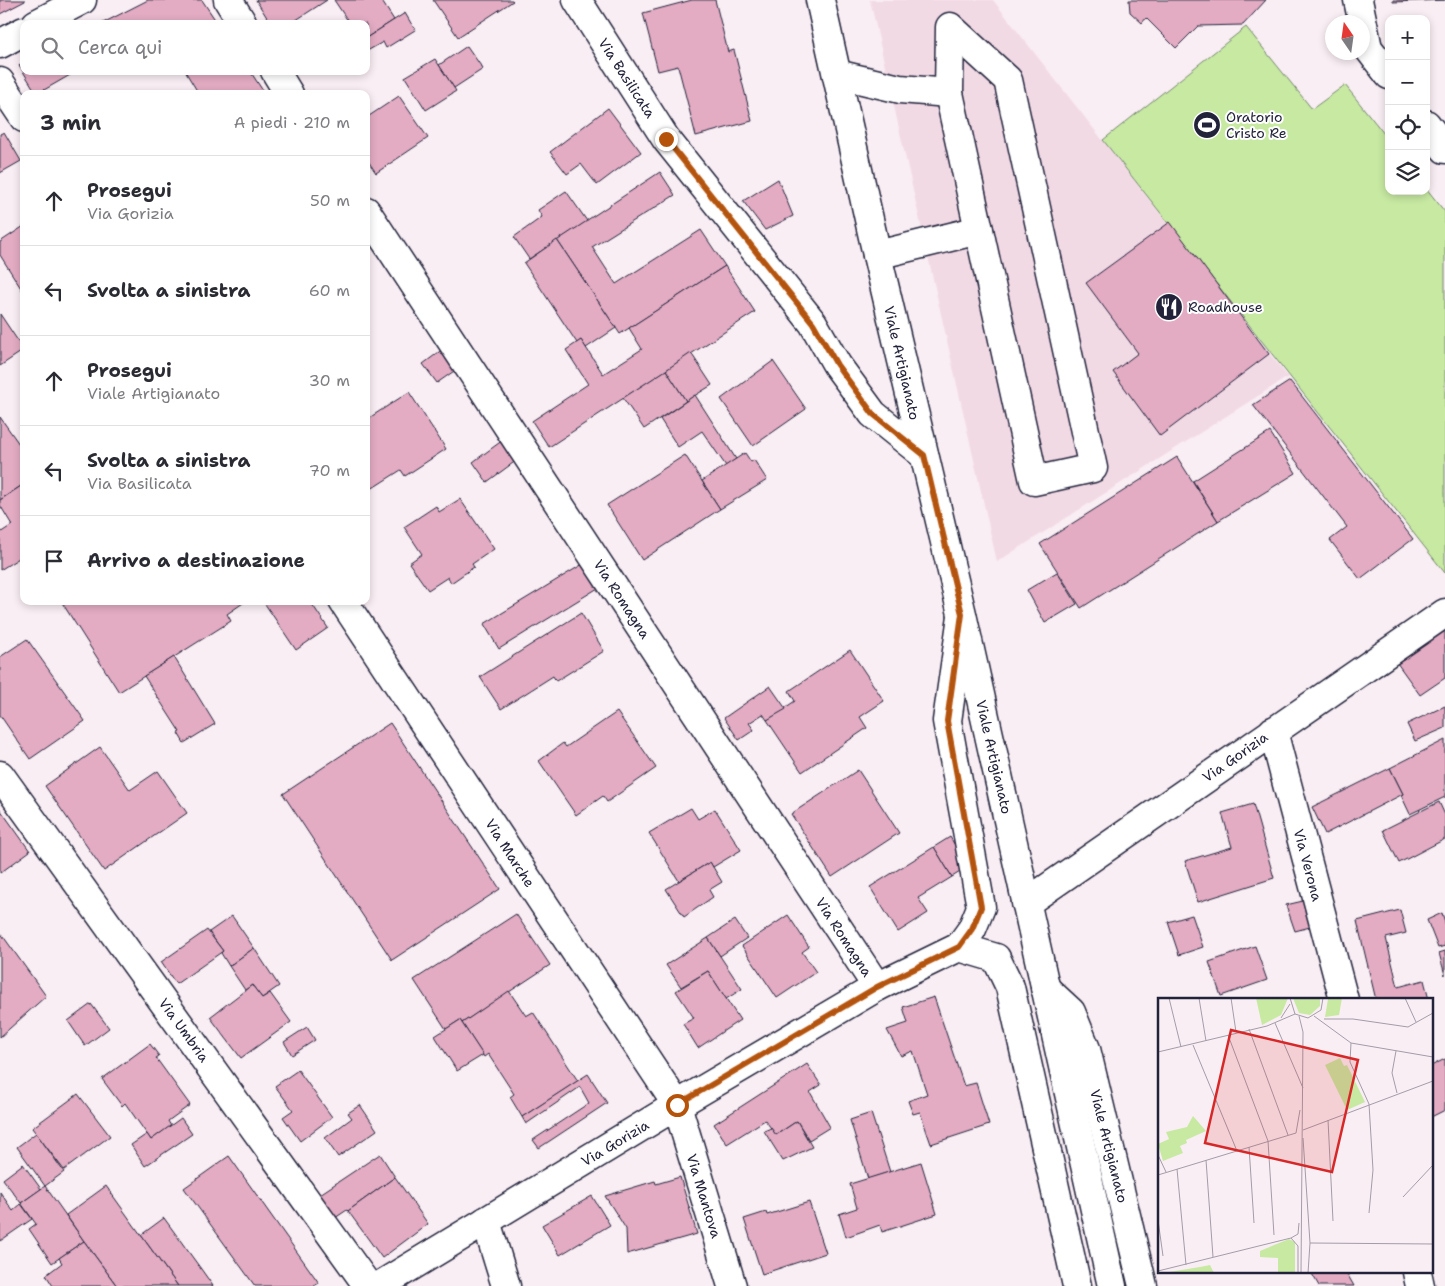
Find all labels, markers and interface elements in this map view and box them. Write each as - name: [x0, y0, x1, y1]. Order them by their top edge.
- north arrow: [1325, 15, 1370, 60]
- map controls: [1385, 15, 1430, 195]
- button: +: [1385, 15, 1430, 60]
- search box: [20, 20, 370, 75]
- icon: search: [38, 34, 66, 62]
- text: Cerca qui: [78, 35, 162, 60]
- street label: Via Basilicata: [594, 35, 660, 122]
- button: −: [1385, 60, 1430, 105]
- button: locate: [1385, 105, 1430, 150]
- place label: Oratorio Cristo Re: [1226, 108, 1287, 142]
- text: 3 min: [40, 109, 101, 137]
- sports icon: Oratorio Cristo Re: [1192, 110, 1222, 140]
- text: A piedi · 210 m: [234, 112, 350, 133]
- route end: [655, 128, 678, 151]
- button: layers: [1385, 150, 1430, 195]
- text: Prosegui: [87, 178, 172, 203]
- icon: ahead: [40, 187, 68, 215]
- text: 50 m: [310, 190, 350, 211]
- text: Via Gorizia: [87, 203, 174, 224]
- icon: left: [40, 277, 68, 305]
- text: Svolta a sinistra: [87, 278, 250, 303]
- text: 60 m: [309, 280, 350, 301]
- restaurant icon: Roadhouse: [1154, 292, 1184, 322]
- place label: Roadhouse: [1188, 298, 1263, 316]
- street label: Viale Artigianato: [880, 304, 924, 422]
- text: Prosegui: [87, 358, 172, 383]
- icon: ahead: [40, 367, 68, 395]
- text: 30 m: [309, 370, 350, 391]
- text: Viale Artigianato: [87, 383, 220, 404]
- text: Svolta a sinistra: [87, 448, 250, 473]
- icon: left: [40, 457, 68, 485]
- text: 70 m: [309, 460, 350, 481]
- text: Via Basilicata: [87, 473, 192, 494]
- icon: arrive: [40, 547, 68, 575]
- text: Arrivo a destinazione: [87, 548, 305, 573]
- street label: Via Romagna: [590, 556, 654, 642]
- street label: Viale Artigianato: [972, 698, 1016, 816]
- street label: Via Gorizia: [1199, 728, 1271, 786]
- street label: Via Marche: [481, 815, 539, 891]
- street label: Via Verona: [1290, 827, 1326, 903]
- street label: Via Romagna: [812, 894, 876, 980]
- street label: Via Umbria: [155, 994, 213, 1066]
- inset map: [1158, 998, 1432, 1274]
- street label: Viale Artigianato: [1086, 1087, 1132, 1205]
- route start: [666, 1094, 689, 1117]
- street label: Via Gorizia: [578, 1116, 652, 1170]
- street label: Via Mantova: [683, 1152, 725, 1241]

